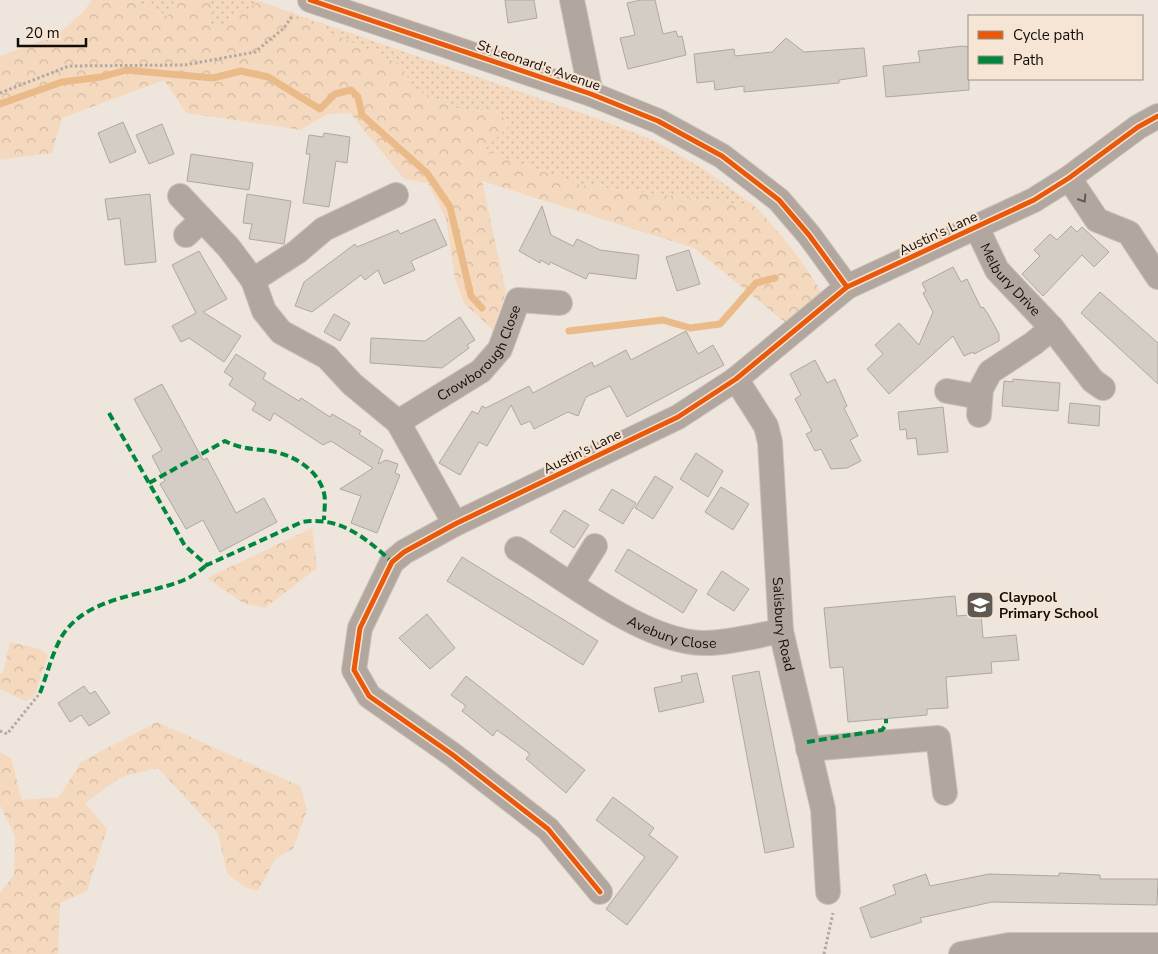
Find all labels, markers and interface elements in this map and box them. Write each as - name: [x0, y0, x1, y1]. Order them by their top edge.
- scale bar: [18, 15, 85, 47]
- legend: [968, 15, 1143, 80]
- text: 20 m: [25, 23, 60, 43]
- text: Cycle path: [1013, 25, 1084, 45]
- street label: St Leonard's Avenue: [475, 35, 603, 96]
- text: Path: [1013, 50, 1044, 70]
- one-way arrow: [1077, 193, 1086, 203]
- street label: Austin's Lane: [896, 207, 981, 260]
- street label: Melbury Drive: [975, 240, 1045, 320]
- street label: Crowborough Close: [433, 302, 525, 406]
- street label: Austin's Lane: [540, 424, 624, 479]
- street label: Salisbury Road: [768, 576, 799, 673]
- place label: Claypool Primary School: [999, 588, 1099, 623]
- school or university icon: Claypool Primary School: [965, 590, 995, 620]
- street label: Avebury Close: [624, 611, 717, 653]

